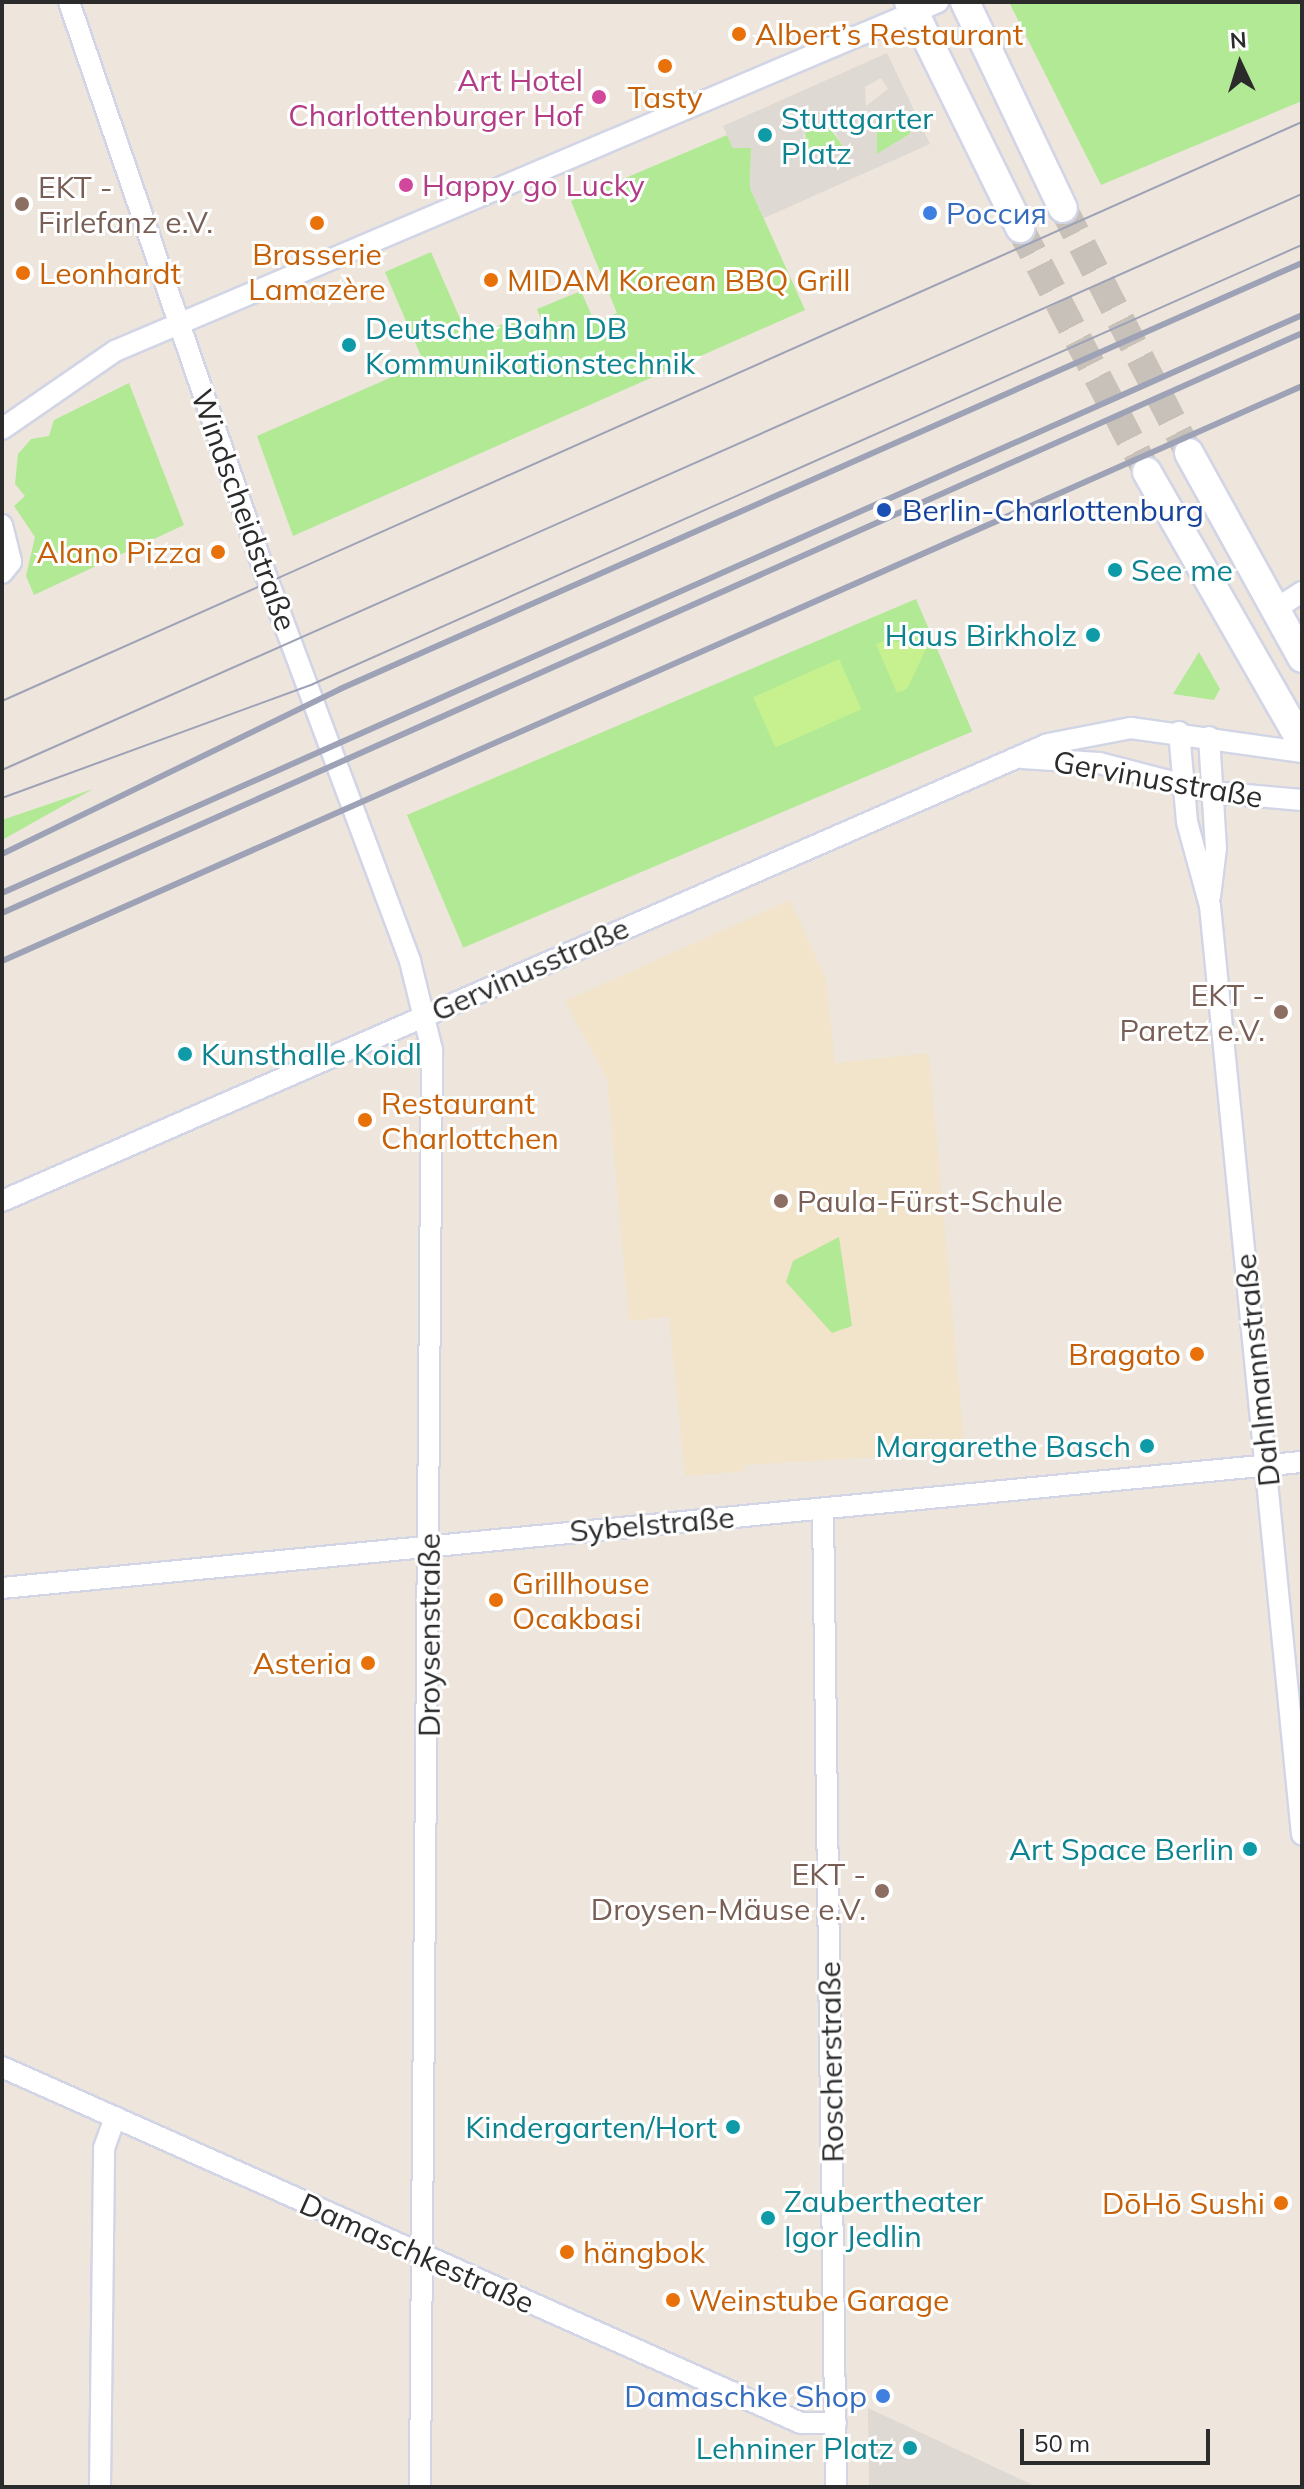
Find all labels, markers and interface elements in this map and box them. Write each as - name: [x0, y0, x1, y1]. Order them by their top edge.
- place label: Albert’s Restaurant: [755, 16, 1023, 52]
- north arrow: [1200, 24, 1280, 104]
- marker: Albert’s Restaurant: [730, 25, 748, 43]
- text: N: [1229, 26, 1248, 55]
- marker: Tasty: [656, 57, 674, 75]
- place label: Art Hotel Charlottenburger Hof: [288, 62, 583, 132]
- place label: Tasty: [627, 79, 703, 115]
- marker: Art Hotel Charlottenburger Hof: [590, 88, 608, 106]
- place label: Stuttgarter Platz: [781, 100, 933, 170]
- marker: Stuttgarter Platz: [756, 126, 774, 144]
- place label: Happy go Lucky: [422, 167, 645, 203]
- place label: EKT - Firlefanz e.V.: [38, 169, 213, 240]
- marker: Happy go Lucky: [397, 176, 415, 194]
- marker: EKT - Firlefanz e.V.: [13, 195, 31, 213]
- place label: Россия: [946, 195, 1047, 231]
- marker: Россия: [921, 204, 939, 222]
- marker: Brasserie Lamazère: [308, 214, 326, 232]
- place label: Brasserie Lamazère: [248, 236, 386, 306]
- place label: Leonhardt: [39, 255, 181, 291]
- place label: MIDAM Korean BBQ Grill: [507, 262, 850, 298]
- marker: Leonhardt: [14, 264, 32, 282]
- marker: MIDAM Korean BBQ Grill: [482, 271, 500, 289]
- place label: Deutsche Bahn DB Kommunikationstechnik: [365, 310, 695, 380]
- marker: Deutsche Bahn DB Kommunikationstechnik: [340, 336, 358, 354]
- street label: Windscheidstraße: [184, 384, 304, 636]
- place label: Berlin-Charlottenburg: [902, 492, 1204, 528]
- marker: Berlin-Charlottenburg: [873, 499, 895, 521]
- place label: Alano Pizza: [37, 534, 202, 570]
- marker: Alano Pizza: [209, 543, 227, 561]
- place label: See me: [1131, 552, 1233, 588]
- marker: See me: [1106, 561, 1124, 579]
- place label: Haus Birkholz: [885, 617, 1077, 653]
- marker: Haus Birkholz: [1084, 626, 1102, 644]
- street label: Gervinusstraße: [1050, 743, 1266, 815]
- street label: Gervinusstraße: [426, 909, 634, 1029]
- place label: EKT - Paretz e.V.: [1119, 977, 1265, 1048]
- marker: EKT - Paretz e.V.: [1272, 1003, 1290, 1021]
- place label: Kunsthalle Koidl: [201, 1036, 422, 1072]
- marker: Kunsthalle Koidl: [176, 1045, 194, 1063]
- place label: Restaurant Charlottchen: [381, 1085, 559, 1156]
- marker: Restaurant Charlottchen: [356, 1111, 374, 1129]
- place label: Paula-Fürst-Schule: [797, 1183, 1063, 1219]
- marker: Paula-Fürst-Schule: [772, 1192, 790, 1210]
- street label: Dahlmannstraße: [1227, 1252, 1287, 1488]
- place label: Bragato: [1068, 1336, 1181, 1372]
- marker: Bragato: [1188, 1345, 1206, 1363]
- place label: Margarethe Basch: [876, 1428, 1131, 1464]
- marker: Margarethe Basch: [1138, 1437, 1156, 1455]
- street label: Sybelstraße: [568, 1499, 736, 1549]
- street label: Droysenstraße: [411, 1533, 447, 1737]
- place label: Grillhouse Ocakbasi: [512, 1565, 649, 1636]
- marker: Grillhouse Ocakbasi: [487, 1591, 505, 1609]
- place label: Asteria: [253, 1645, 352, 1681]
- marker: Asteria: [359, 1654, 377, 1672]
- place label: Art Space Berlin: [1009, 1831, 1234, 1867]
- marker: Art Space Berlin: [1241, 1840, 1259, 1858]
- place label: EKT - Droysen-Mäuse e.V.: [591, 1856, 866, 1926]
- marker: EKT - Droysen-Mäuse e.V.: [873, 1882, 891, 1900]
- street label: Roscherstraße: [811, 1961, 851, 2163]
- place label: Kindergarten/Hort: [465, 2109, 717, 2145]
- marker: Kindergarten/Hort: [724, 2118, 742, 2136]
- place label: Zaubertheater Igor Jedlin: [784, 2183, 983, 2254]
- street label: Damaschkestraße: [294, 2185, 540, 2321]
- place label: DōHō Sushi: [1102, 2185, 1265, 2221]
- marker: DōHō Sushi: [1272, 2194, 1290, 2212]
- marker: Zaubertheater Igor Jedlin: [759, 2209, 777, 2227]
- place label: hängbok: [583, 2234, 705, 2270]
- marker: hängbok: [558, 2243, 576, 2261]
- place label: Weinstube Garage: [689, 2282, 949, 2318]
- marker: Weinstube Garage: [664, 2291, 682, 2309]
- place label: Damaschke Shop: [624, 2378, 867, 2414]
- marker: Damaschke Shop: [874, 2387, 892, 2405]
- scale bar: [1024, 2413, 1214, 2463]
- text: 50 m: [1034, 2428, 1090, 2458]
- place label: Lehniner Platz: [696, 2430, 894, 2466]
- marker: Lehniner Platz: [901, 2439, 919, 2457]

